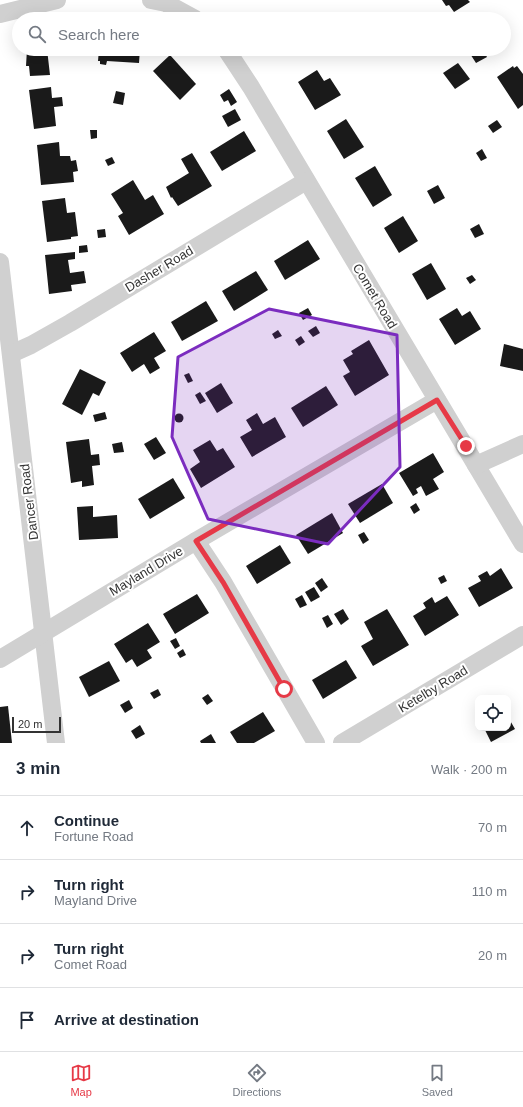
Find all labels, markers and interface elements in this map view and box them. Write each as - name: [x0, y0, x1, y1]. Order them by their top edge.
- search box: [12, 12, 511, 56]
- icon: search: [26, 23, 48, 45]
- text: Search here: [58, 26, 140, 43]
- street label: Dasher Road: [122, 243, 196, 295]
- street label: Comet Road: [350, 261, 400, 331]
- route end: [457, 437, 475, 455]
- street label: Dancer Road: [17, 463, 41, 541]
- street label: Mayland Drive: [107, 543, 185, 599]
- street label: Ketelby Road: [396, 662, 470, 716]
- route start: [275, 680, 293, 698]
- map controls: [475, 695, 511, 731]
- button: locate: [475, 695, 511, 731]
- scale bar: [12, 715, 61, 734]
- text: 20 m: [18, 718, 42, 730]
- text: 3 min: [16, 759, 60, 778]
- text: Walk · 200 m: [431, 762, 507, 777]
- text: Continue: [54, 812, 119, 829]
- icon: ahead: [16, 817, 38, 839]
- text: 70 m: [478, 820, 507, 835]
- text: Fortune Road: [54, 829, 134, 844]
- text: Turn right: [54, 876, 124, 893]
- icon: right: [16, 881, 38, 903]
- text: 110 m: [472, 884, 507, 899]
- text: Mayland Drive: [54, 893, 137, 908]
- text: Turn right: [54, 940, 124, 957]
- icon: right: [16, 945, 38, 967]
- text: 20 m: [478, 948, 507, 963]
- text: Comet Road: [54, 957, 127, 972]
- icon: arrive: [16, 1009, 38, 1031]
- text: Arrive at destination: [54, 1011, 199, 1028]
- tab: Map: [70, 1062, 92, 1098]
- tab: Directions: [232, 1062, 281, 1098]
- tab: Saved: [422, 1062, 453, 1098]

